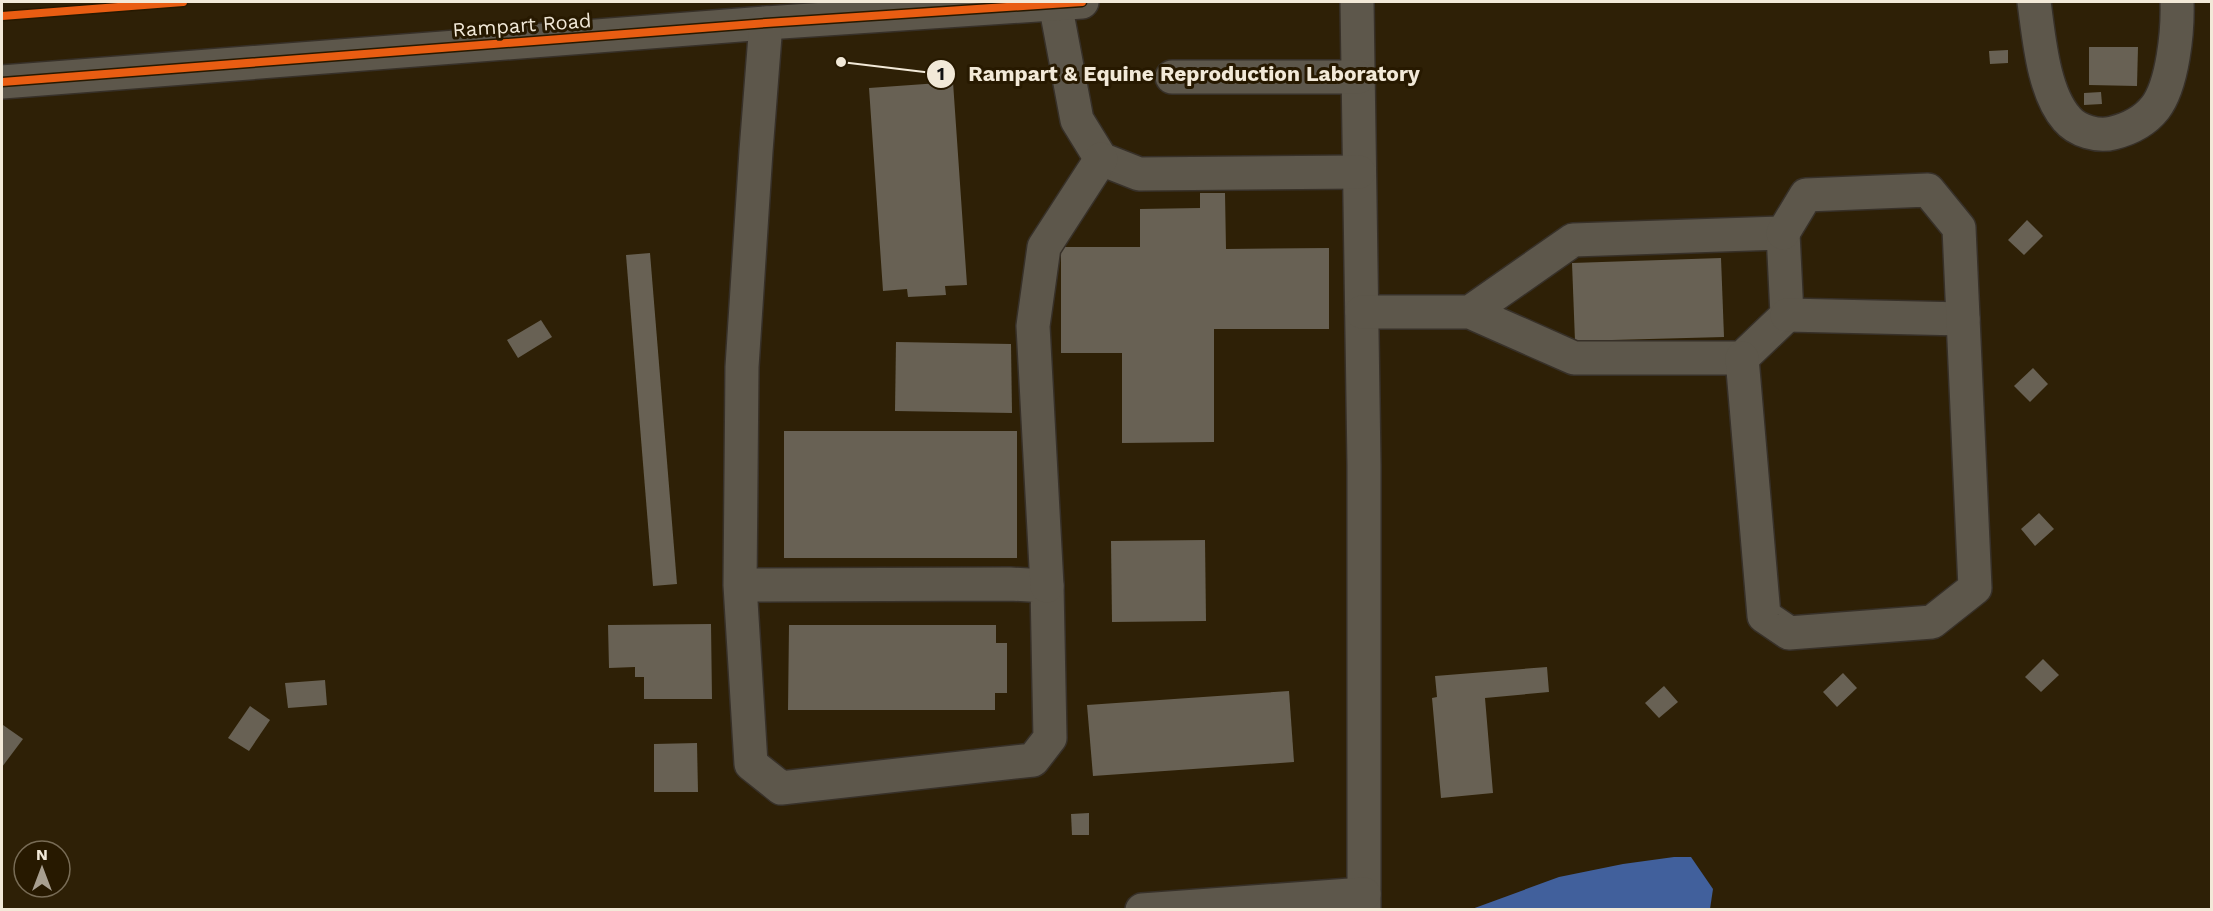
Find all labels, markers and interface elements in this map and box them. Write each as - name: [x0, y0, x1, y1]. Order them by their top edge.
- street label: Rampart Road: [452, 8, 592, 42]
- callout: Rampart & Equine Reproduction Laboratory: [926, 54, 1432, 93]
- text: Rampart & Equine Reproduction Laboratory: [968, 61, 1420, 86]
- text: 1: [937, 63, 945, 84]
- north arrow: [12, 839, 72, 899]
- text: N: [36, 845, 48, 864]

